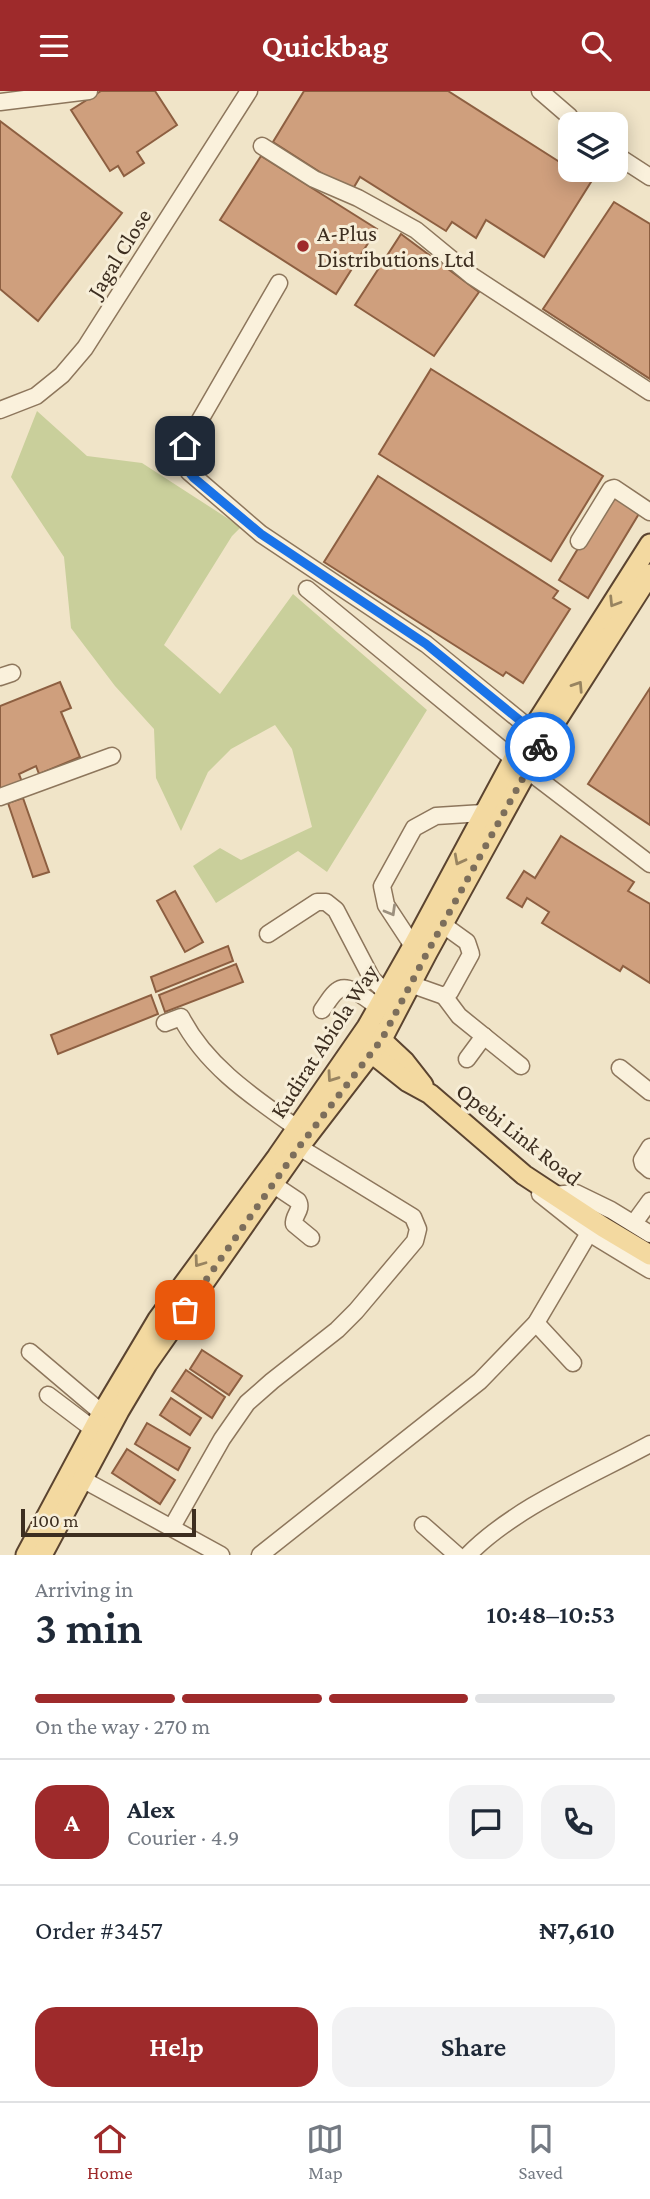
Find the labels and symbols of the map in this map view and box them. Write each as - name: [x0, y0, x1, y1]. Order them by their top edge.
- street label: Jagal Close: [81, 204, 156, 304]
- place label: A-Plus Distributions Ltd: [317, 220, 475, 272]
- marker: A-Plus Distributions Ltd: [295, 238, 311, 254]
- pin: [155, 416, 215, 476]
- one-way arrow: [609, 594, 622, 607]
- one-way arrow: [570, 680, 583, 693]
- courier: [505, 712, 575, 782]
- one-way arrow: [453, 853, 467, 865]
- one-way arrow: [383, 903, 396, 916]
- street label: Kudirat Abiola Way: [265, 959, 384, 1123]
- one-way arrow: [328, 1069, 340, 1082]
- street label: Opebi Link Road: [451, 1077, 587, 1191]
- one-way arrow: [194, 1254, 207, 1266]
- pin: [155, 1280, 215, 1340]
- scale bar: [21, 1506, 196, 1538]

